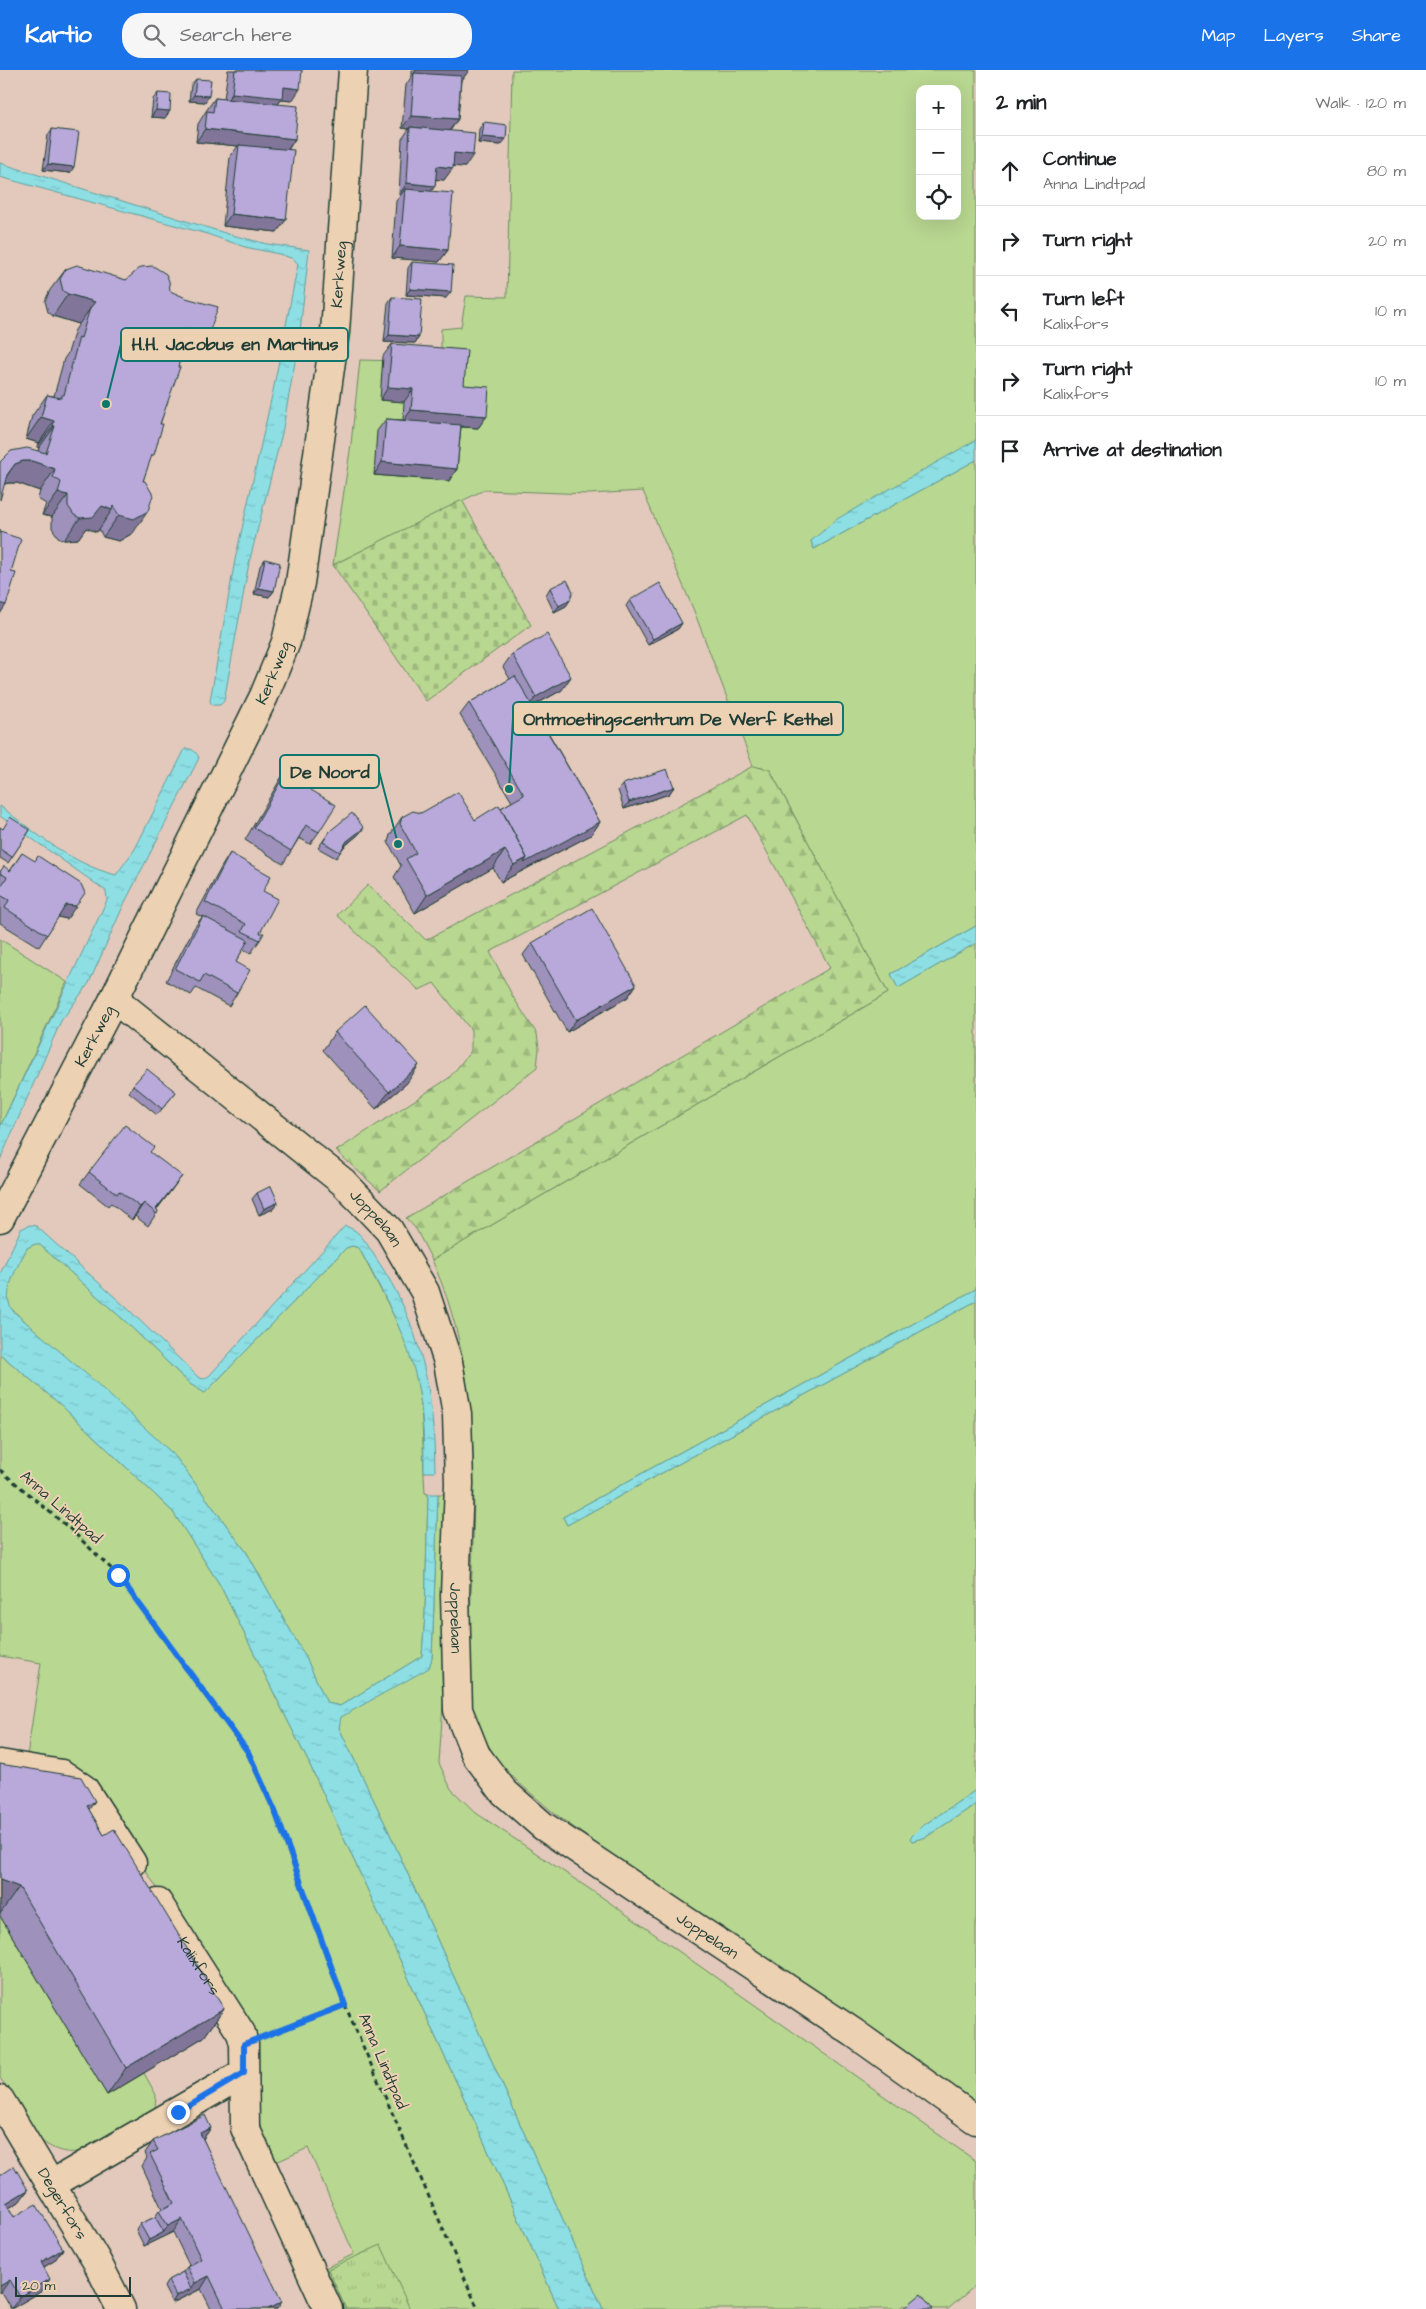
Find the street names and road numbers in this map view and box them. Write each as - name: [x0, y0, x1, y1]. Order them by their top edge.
- street label: Kerkweg: [326, 240, 353, 309]
- street label: Kerkweg: [250, 638, 297, 708]
- street label: Kerkweg: [69, 1001, 121, 1071]
- street label: Joppelaan: [344, 1184, 407, 1251]
- street label: Anna Lindtpad: [15, 1465, 107, 1549]
- street label: Joppelaan: [444, 1582, 468, 1654]
- street label: Joppelaan: [672, 1907, 743, 1964]
- street label: Kalixfors: [171, 1933, 225, 2000]
- street label: Anna Lindtpad: [353, 2010, 413, 2112]
- street label: Degerfors: [32, 2164, 92, 2244]

